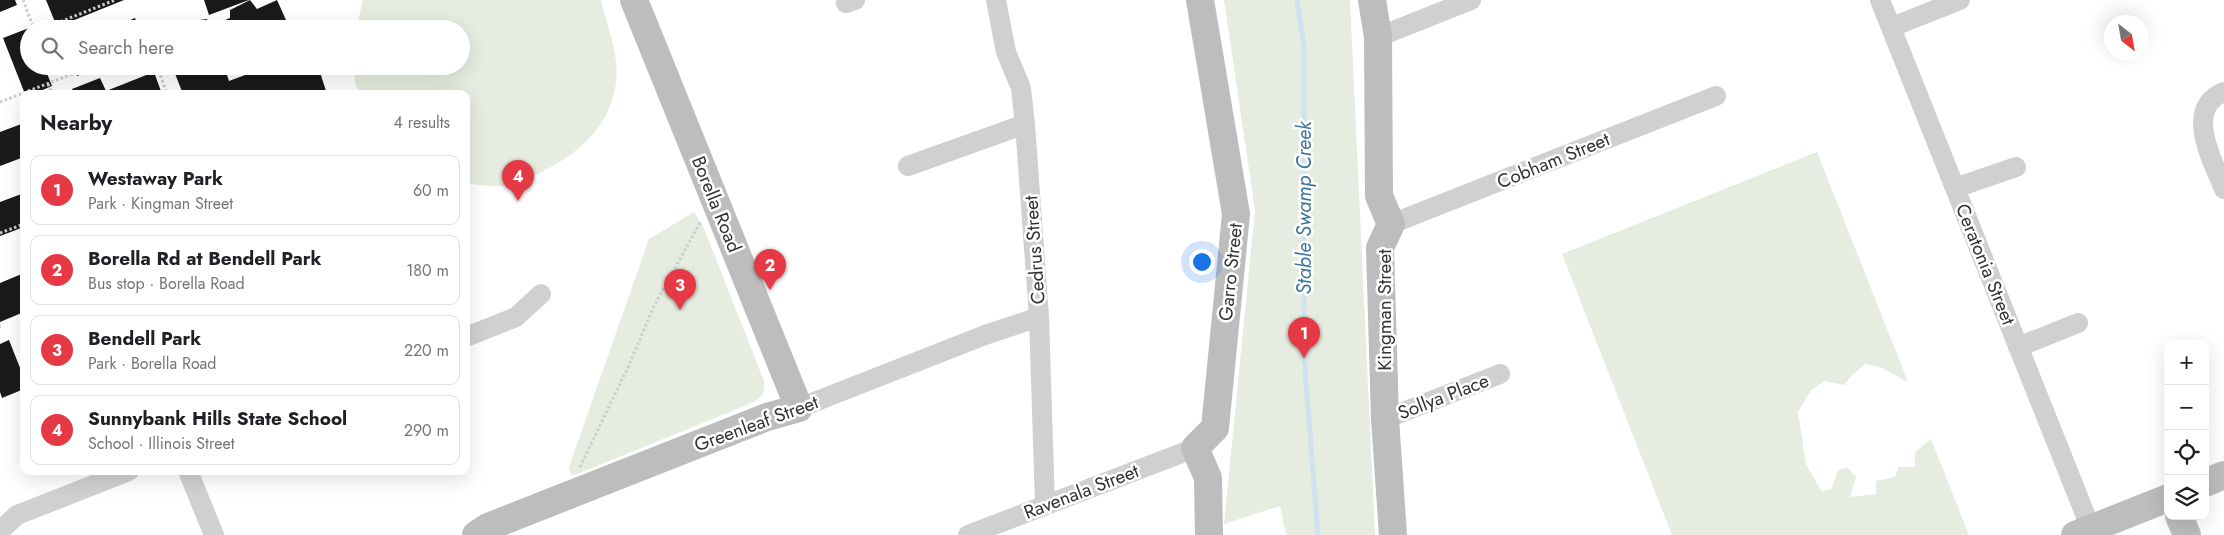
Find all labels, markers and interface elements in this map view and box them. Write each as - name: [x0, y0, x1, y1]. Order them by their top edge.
- north arrow: [2104, 15, 2149, 60]
- search box: [20, 20, 470, 75]
- icon: search: [38, 34, 66, 62]
- text: Search here: [78, 34, 174, 61]
- text: Nearby: [40, 108, 112, 138]
- text: 4 results: [394, 111, 450, 134]
- water label: Stable Swamp Creek: [1290, 120, 1319, 295]
- street label: Cobham Street: [1493, 125, 1614, 195]
- street label: Borella Road: [685, 152, 748, 256]
- pin: 4: [502, 160, 534, 201]
- text: Westaway Park: [88, 165, 223, 192]
- text: 1: [53, 179, 61, 202]
- text: 60 m: [413, 179, 449, 202]
- text: Park · Kingman Street: [88, 192, 233, 215]
- street label: Cedrus Street: [1017, 194, 1052, 305]
- street label: Ceratonia Street: [1949, 200, 2022, 329]
- street label: Garro Street: [1212, 221, 1249, 322]
- text: Borella Rd at Bendell Park: [88, 245, 321, 272]
- pin: 2: [754, 249, 786, 290]
- your location: [1189, 249, 1215, 275]
- street label: Kingman Street: [1371, 249, 1398, 371]
- text: 2: [52, 259, 62, 282]
- text: 180 m: [406, 259, 449, 282]
- pin: 3: [664, 269, 696, 310]
- text: Bus stop · Borella Road: [88, 272, 245, 295]
- pin: 1: [1288, 317, 1320, 358]
- text: Bendell Park: [88, 325, 201, 352]
- text: 3: [52, 339, 62, 362]
- text: 220 m: [404, 339, 449, 362]
- map controls: [2164, 340, 2209, 520]
- button: +: [2164, 340, 2209, 385]
- text: Park · Borella Road: [88, 352, 216, 375]
- street label: Sollya Place: [1394, 367, 1493, 426]
- button: −: [2164, 385, 2209, 430]
- street label: Greenleaf Street: [690, 388, 822, 458]
- text: Sunnybank Hills State School: [88, 405, 347, 432]
- text: 4: [51, 419, 63, 442]
- text: 290 m: [404, 419, 449, 442]
- button: locate: [2164, 430, 2209, 475]
- text: School · Illinois Street: [88, 432, 235, 455]
- street label: Ravenala Street: [1020, 457, 1143, 526]
- button: layers: [2164, 475, 2209, 520]

